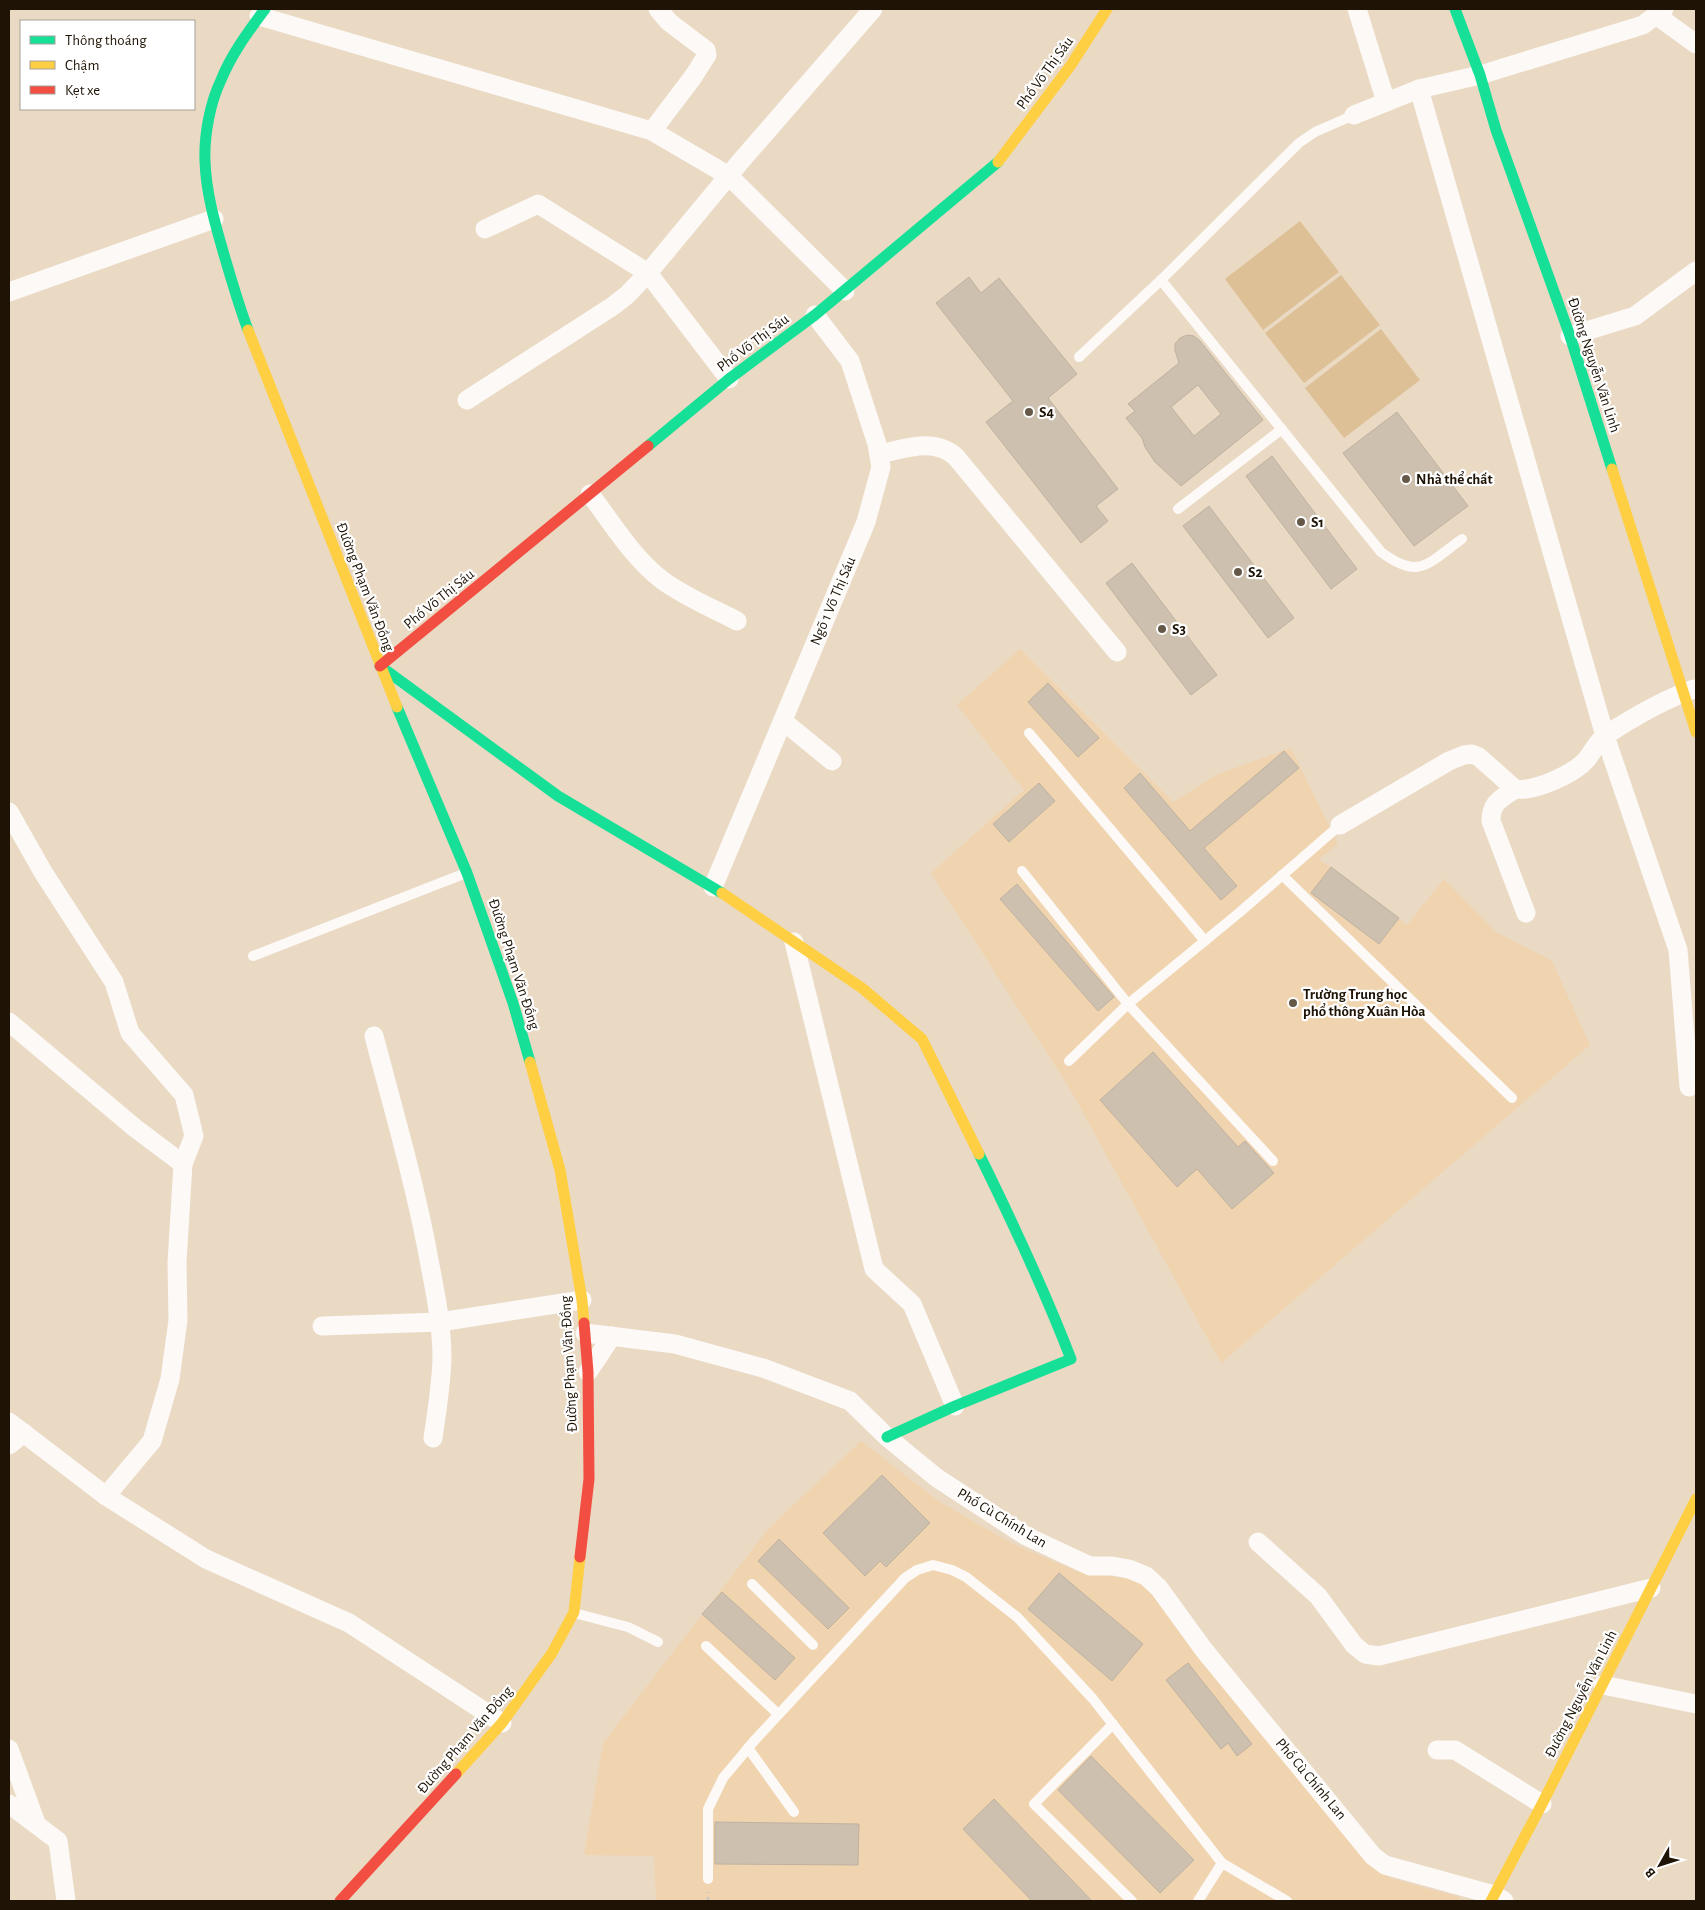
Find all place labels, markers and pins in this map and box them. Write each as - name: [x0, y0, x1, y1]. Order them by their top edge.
- place label: S4: [1039, 405, 1054, 420]
- marker: S4: [1023, 406, 1035, 418]
- place label: Nhà thể chất: [1416, 471, 1493, 487]
- marker: Nhà thể chất: [1400, 473, 1412, 485]
- place label: S1: [1311, 515, 1324, 530]
- marker: S1: [1295, 516, 1307, 528]
- place label: S2: [1248, 565, 1263, 580]
- marker: S2: [1232, 566, 1244, 578]
- place label: S3: [1172, 622, 1186, 637]
- marker: S3: [1156, 623, 1168, 635]
- place label: Trường Trung học phổ thông Xuân Hòa: [1303, 987, 1426, 1019]
- marker: Trường Trung học phổ thông Xuân Hòa: [1287, 997, 1299, 1009]

